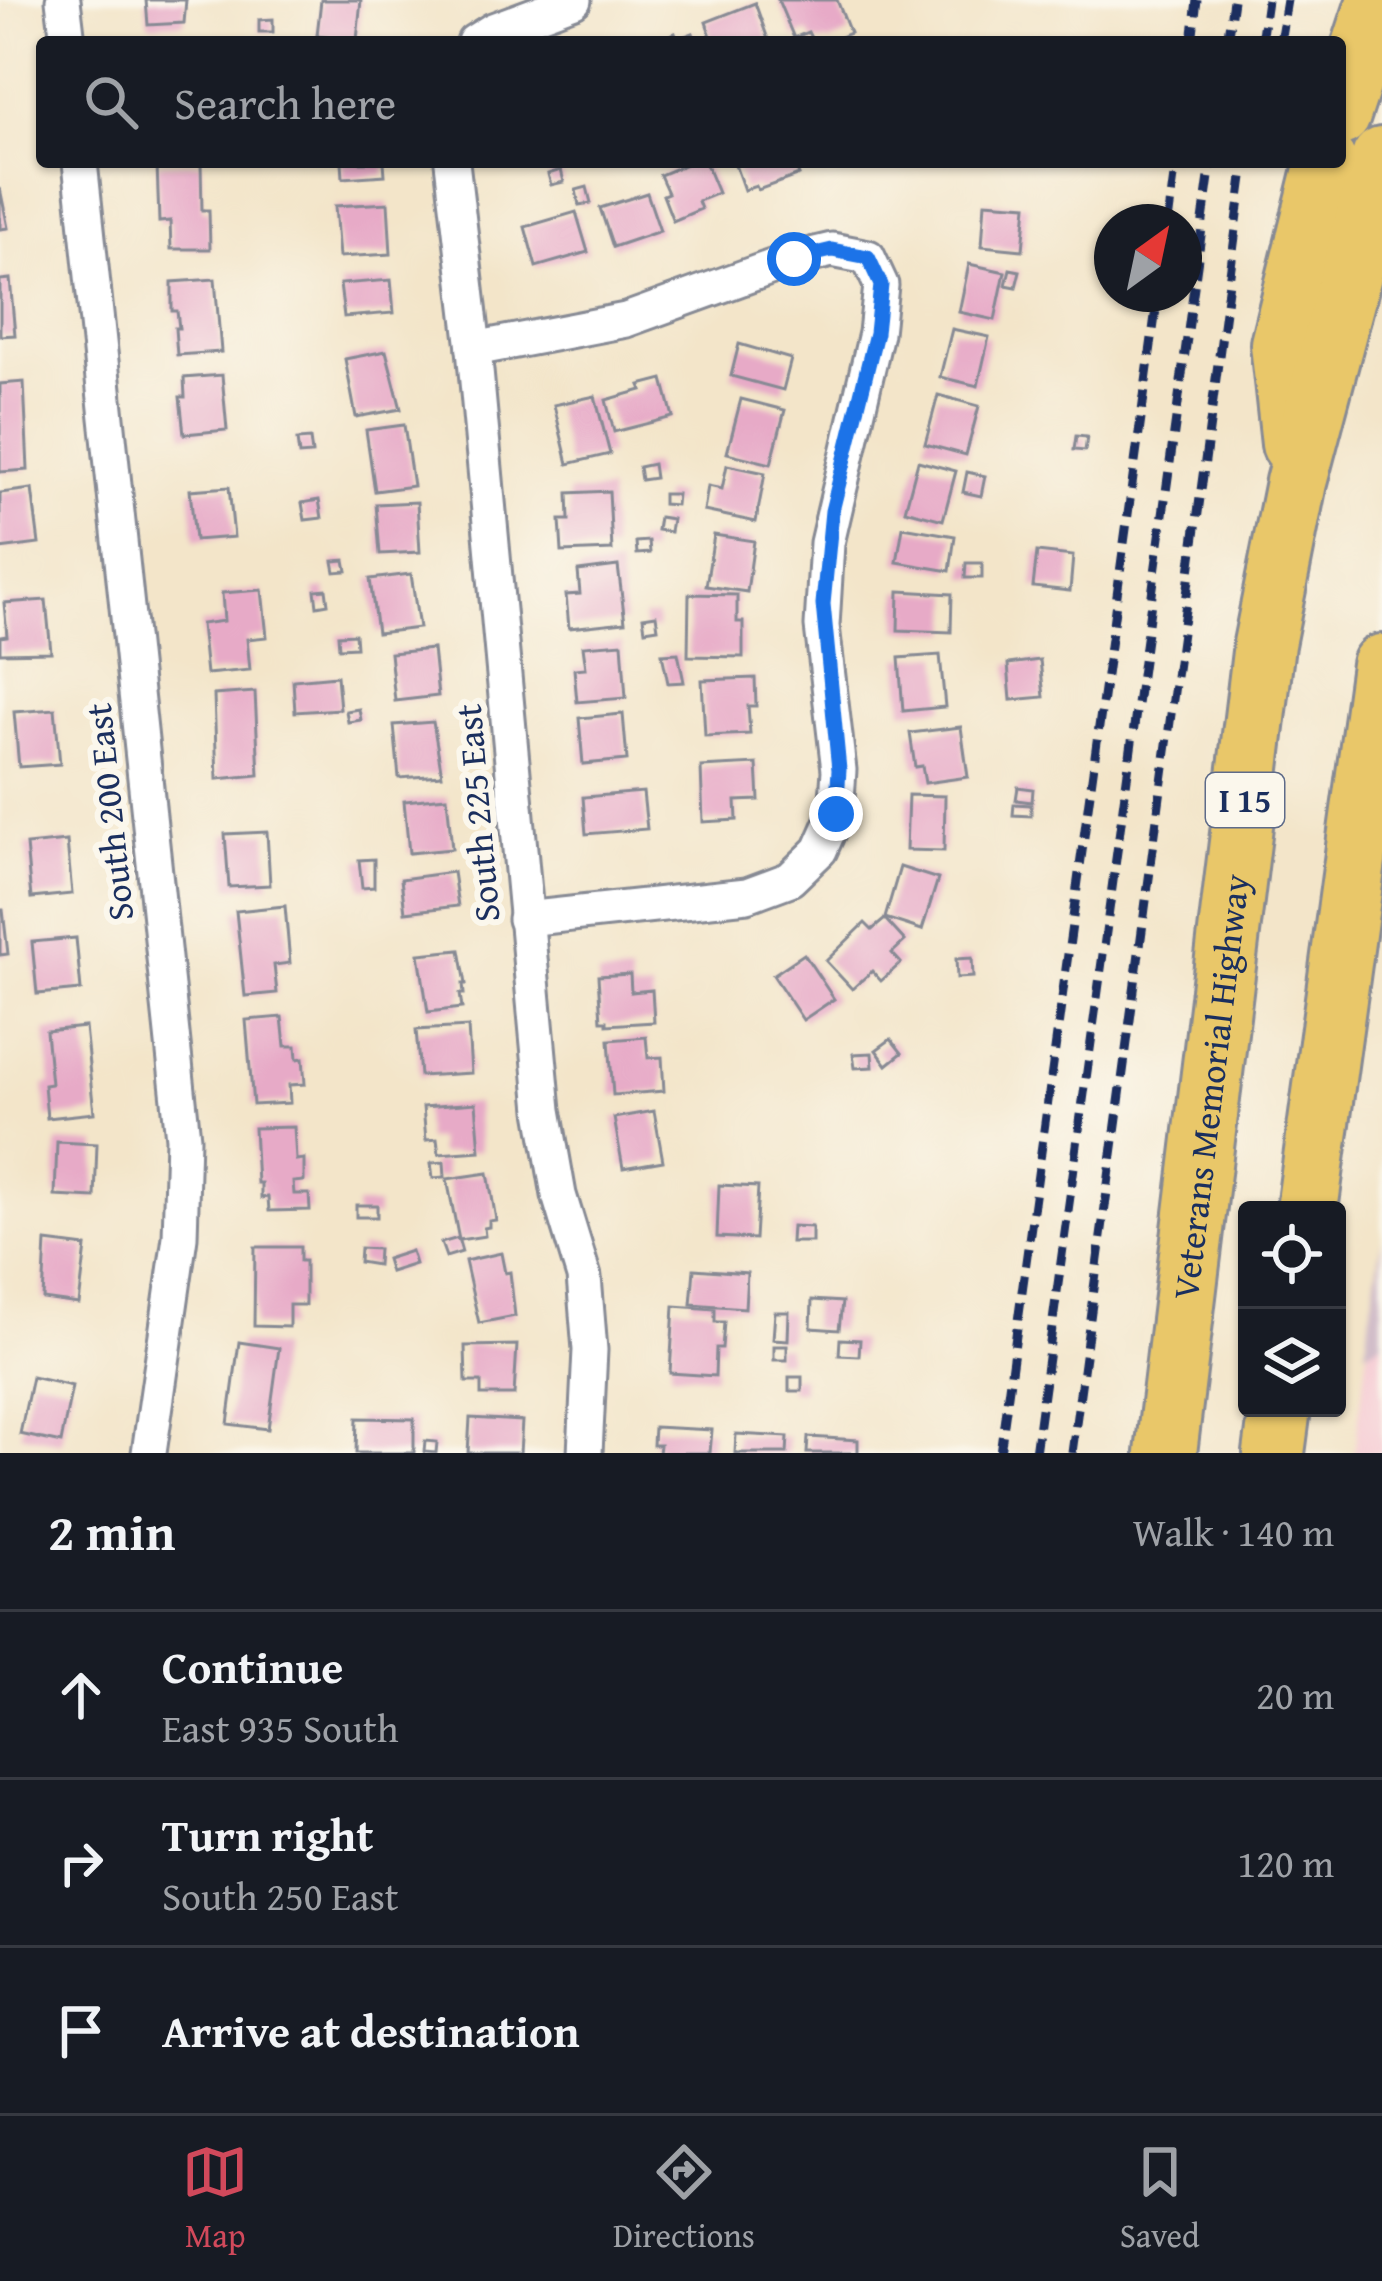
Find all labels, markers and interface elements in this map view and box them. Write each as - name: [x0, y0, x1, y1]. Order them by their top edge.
- search box: [36, 36, 1346, 168]
- icon: search: [78, 69, 144, 135]
- text: Search here: [174, 70, 396, 135]
- north arrow: [1094, 204, 1202, 312]
- route start: [767, 232, 821, 286]
- street label: South 200 East: [71, 700, 146, 923]
- street label: South 225 East: [441, 702, 512, 924]
- road number: I 15: [1206, 773, 1284, 827]
- route end: [809, 787, 863, 841]
- street label: Veterans Memorial Highway: [1158, 871, 1262, 1302]
- map controls: [1238, 1201, 1346, 1417]
- button: locate: [1238, 1201, 1346, 1309]
- button: layers: [1238, 1309, 1346, 1417]
- text: 2 min: [48, 1494, 175, 1569]
- text: Walk · 140 m: [1133, 1503, 1334, 1560]
- text: Continue: [162, 1634, 343, 1699]
- icon: ahead: [48, 1662, 114, 1728]
- text: 20 m: [1256, 1666, 1334, 1723]
- text: East 935 South: [162, 1699, 399, 1756]
- text: Turn right: [162, 1802, 374, 1867]
- icon: right: [48, 1830, 114, 1896]
- text: 120 m: [1237, 1834, 1334, 1891]
- text: South 250 East: [162, 1867, 399, 1924]
- icon: arrive: [48, 1998, 114, 2064]
- text: Arrive at destination: [162, 1998, 580, 2063]
- tab: Map: [182, 2139, 248, 2259]
- tab: Directions: [613, 2139, 755, 2259]
- tab: Saved: [1120, 2139, 1200, 2259]

